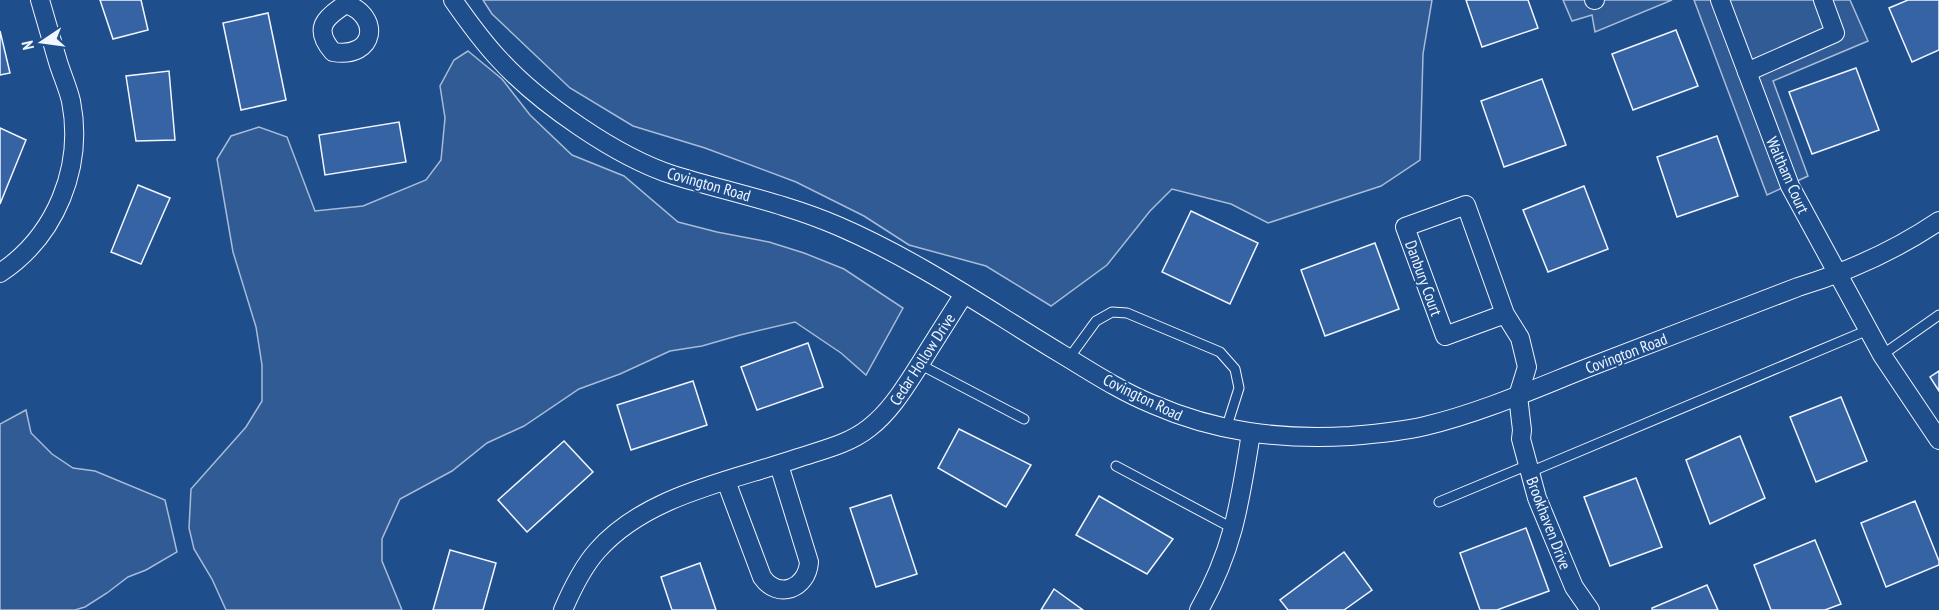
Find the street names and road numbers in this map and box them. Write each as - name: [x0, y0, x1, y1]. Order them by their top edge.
- street label: Waltham Court: [1762, 134, 1814, 217]
- street label: Covington Road: [665, 163, 753, 206]
- street label: Danbury Court: [1401, 237, 1447, 319]
- street label: Cedar Hollow Drive: [885, 309, 959, 409]
- street label: Covington Road: [1582, 328, 1670, 378]
- street label: Covington Road: [1100, 369, 1186, 425]
- street label: Brookhaven Drive: [1522, 474, 1576, 572]

